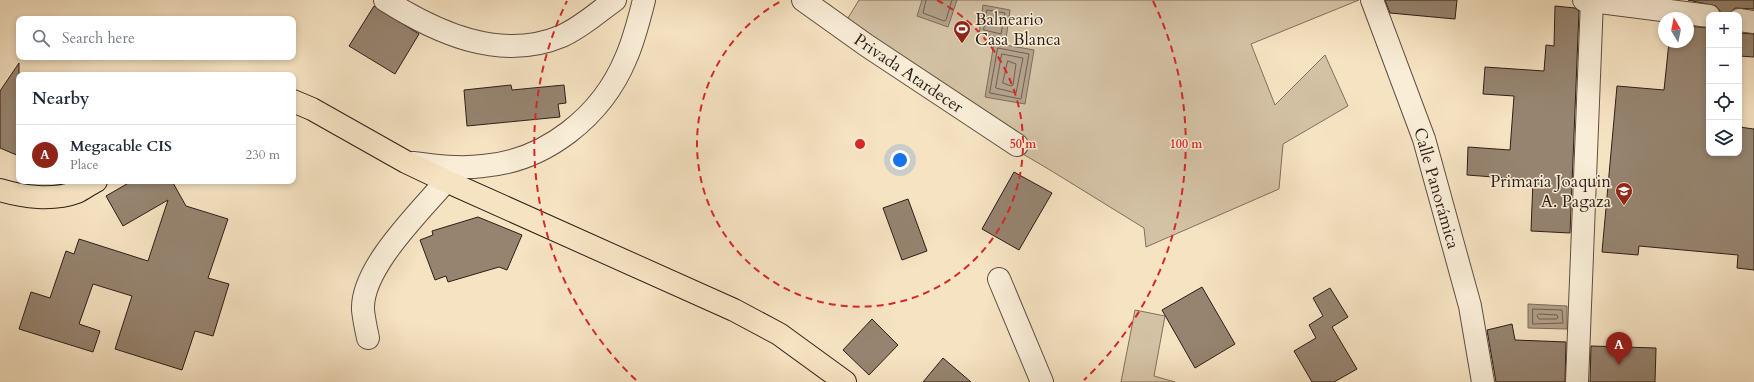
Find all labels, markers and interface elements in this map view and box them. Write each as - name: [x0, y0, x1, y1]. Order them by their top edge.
- place label: Balneario Casa Blanca: [975, 8, 1062, 51]
- north arrow: [1658, 12, 1694, 48]
- map controls: [1706, 12, 1742, 156]
- button: +: [1706, 12, 1742, 48]
- search box: [16, 16, 296, 60]
- sports icon: Balneario Casa Blanca: [952, 19, 972, 44]
- icon: search: [30, 27, 52, 49]
- text: Search here: [62, 28, 135, 48]
- street label: Privada Atardecer: [849, 28, 969, 119]
- button: −: [1706, 48, 1742, 84]
- button: locate: [1706, 84, 1742, 120]
- text: Nearby: [32, 87, 89, 110]
- button: layers: [1706, 120, 1742, 156]
- street label: Calle Panorámica: [1408, 125, 1465, 252]
- text: Megacable CIS: [70, 136, 172, 156]
- text: 50 m: [1010, 136, 1037, 152]
- text: 100 m: [1170, 136, 1203, 152]
- centre of rings: [853, 137, 867, 151]
- text: A: [40, 146, 50, 164]
- text: 230 m: [246, 146, 280, 164]
- your location: [890, 150, 910, 170]
- text: Place: [70, 156, 98, 174]
- place label: Primaria Joaquin A. Pagaza: [1490, 170, 1612, 213]
- school or university icon: Primaria Joaquin A. Pagaza: [1614, 181, 1634, 206]
- pin: A: [1606, 332, 1632, 365]

